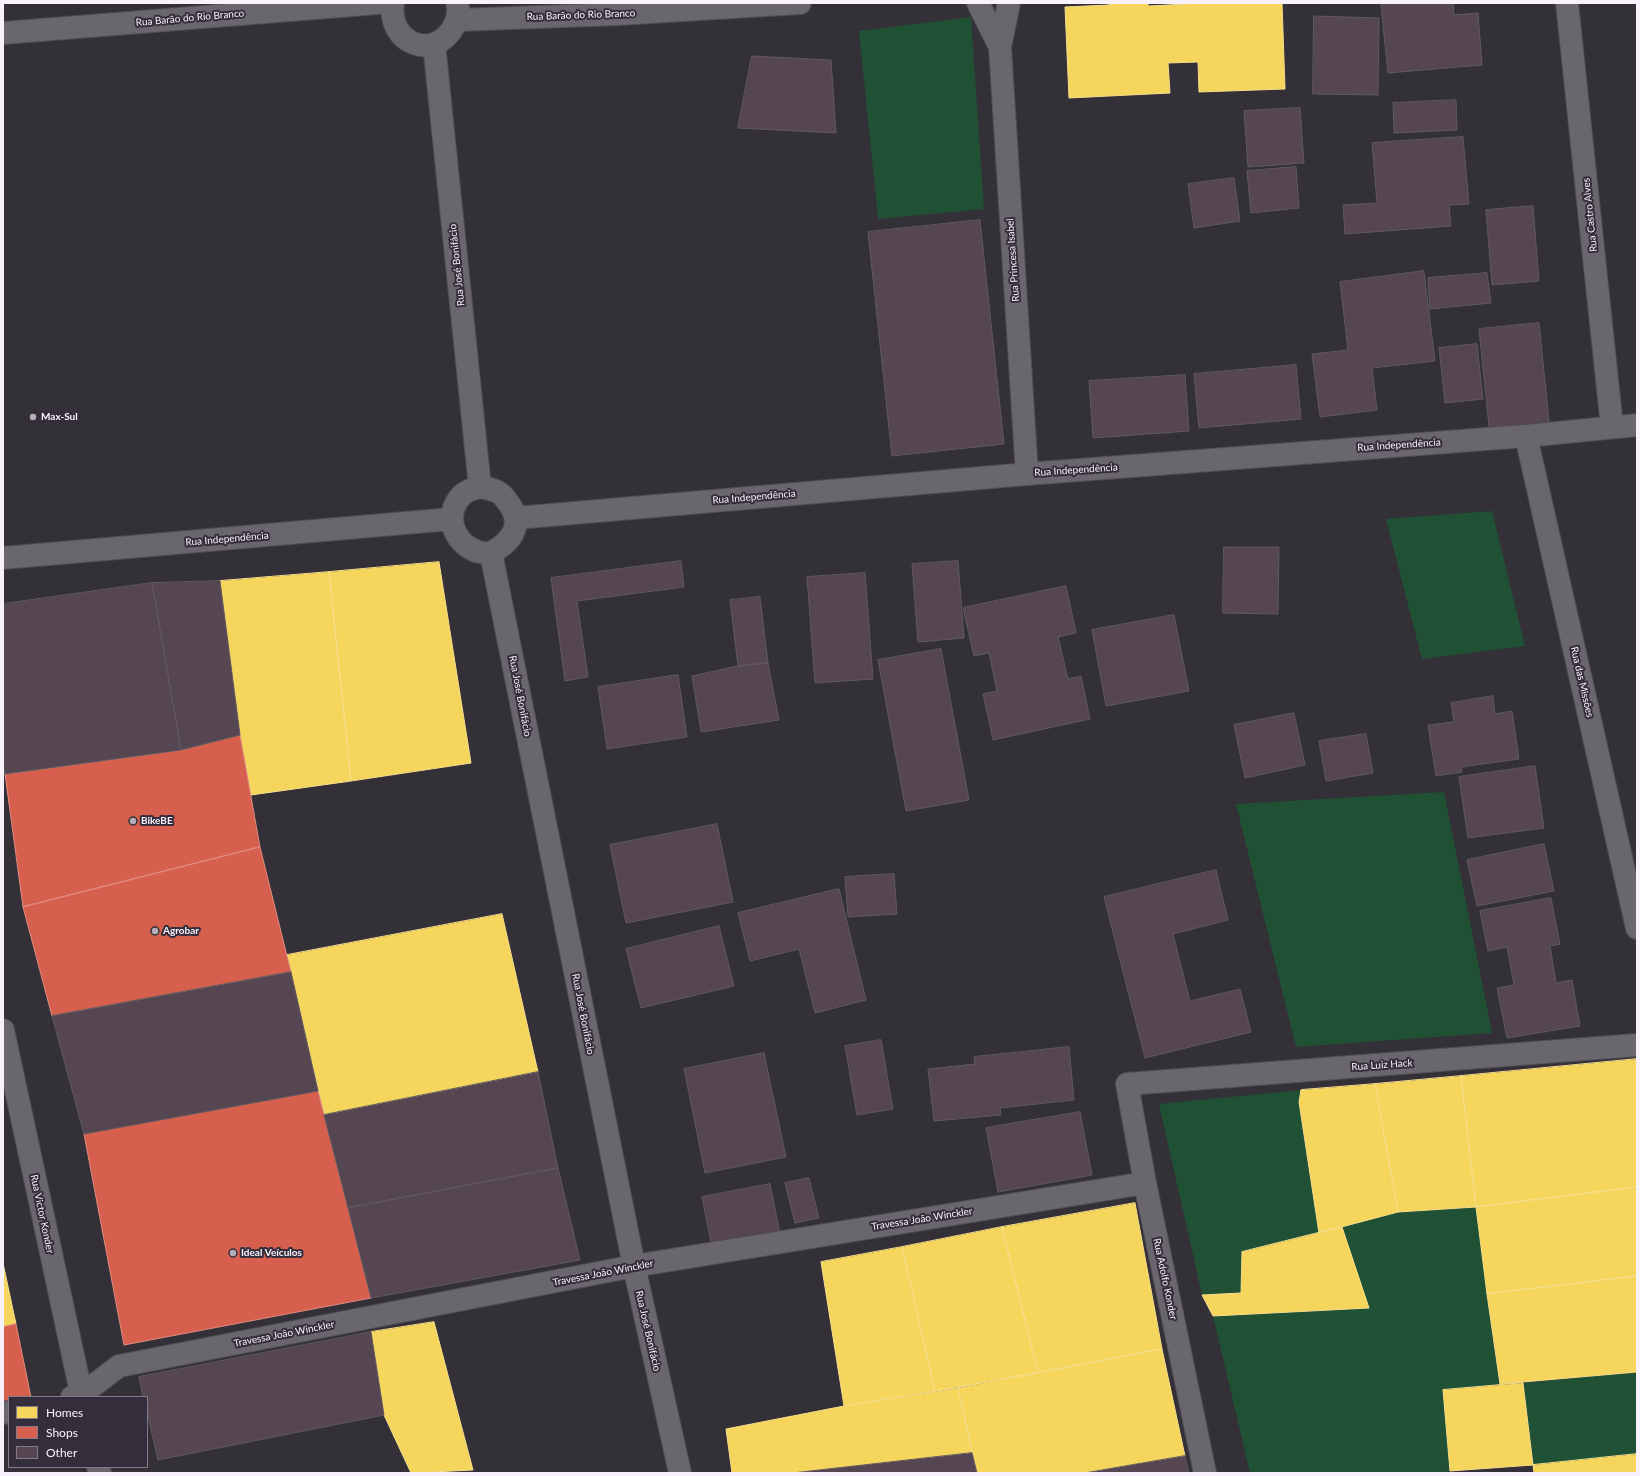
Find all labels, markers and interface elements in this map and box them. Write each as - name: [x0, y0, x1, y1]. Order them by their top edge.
- street label: Rua Barão do Rio Branco: [135, 7, 245, 29]
- street label: Rua Barão do Rio Branco: [526, 7, 636, 23]
- street label: Rua Castro Alves: [1580, 178, 1600, 252]
- street label: Rua Princesa Isabel: [1004, 218, 1022, 302]
- street label: Rua José Bonifácio: [447, 223, 467, 307]
- place label: Max-Sul: [41, 411, 78, 423]
- marker: Max-Sul: [28, 412, 38, 422]
- street label: Rua Independência: [1357, 436, 1441, 454]
- street label: Rua Independência: [1034, 461, 1118, 479]
- street label: Rua Independência: [712, 487, 796, 507]
- street label: Rua Independência: [185, 529, 269, 549]
- street label: Rua das Missões: [1568, 645, 1596, 719]
- street label: Rua José Bonifácio: [506, 654, 534, 738]
- place label: BikeBE: [141, 815, 173, 827]
- marker: BikeBE: [128, 816, 138, 826]
- place label: Agrobar: [163, 925, 199, 937]
- marker: Agrobar: [150, 926, 160, 936]
- street label: Rua José Bonifácio: [569, 972, 597, 1056]
- street label: Rua Luiz Hack: [1351, 1057, 1413, 1073]
- street label: Rua Victor Konder: [28, 1173, 56, 1255]
- street label: Travessa João Winckler: [871, 1205, 973, 1233]
- street label: Rua Adolfo Konder: [1150, 1237, 1180, 1321]
- place label: Ideal Veículos: [241, 1247, 302, 1259]
- marker: Ideal Veículos: [228, 1248, 238, 1258]
- street label: Travessa João Winckler: [552, 1257, 654, 1289]
- street label: Rua José Bonifácio: [633, 1290, 663, 1372]
- street label: Travessa João Winckler: [233, 1318, 335, 1350]
- legend: [8, 1396, 148, 1468]
- text: Homes: [46, 1405, 83, 1420]
- text: Shops: [46, 1425, 78, 1440]
- text: Other: [46, 1445, 77, 1460]

